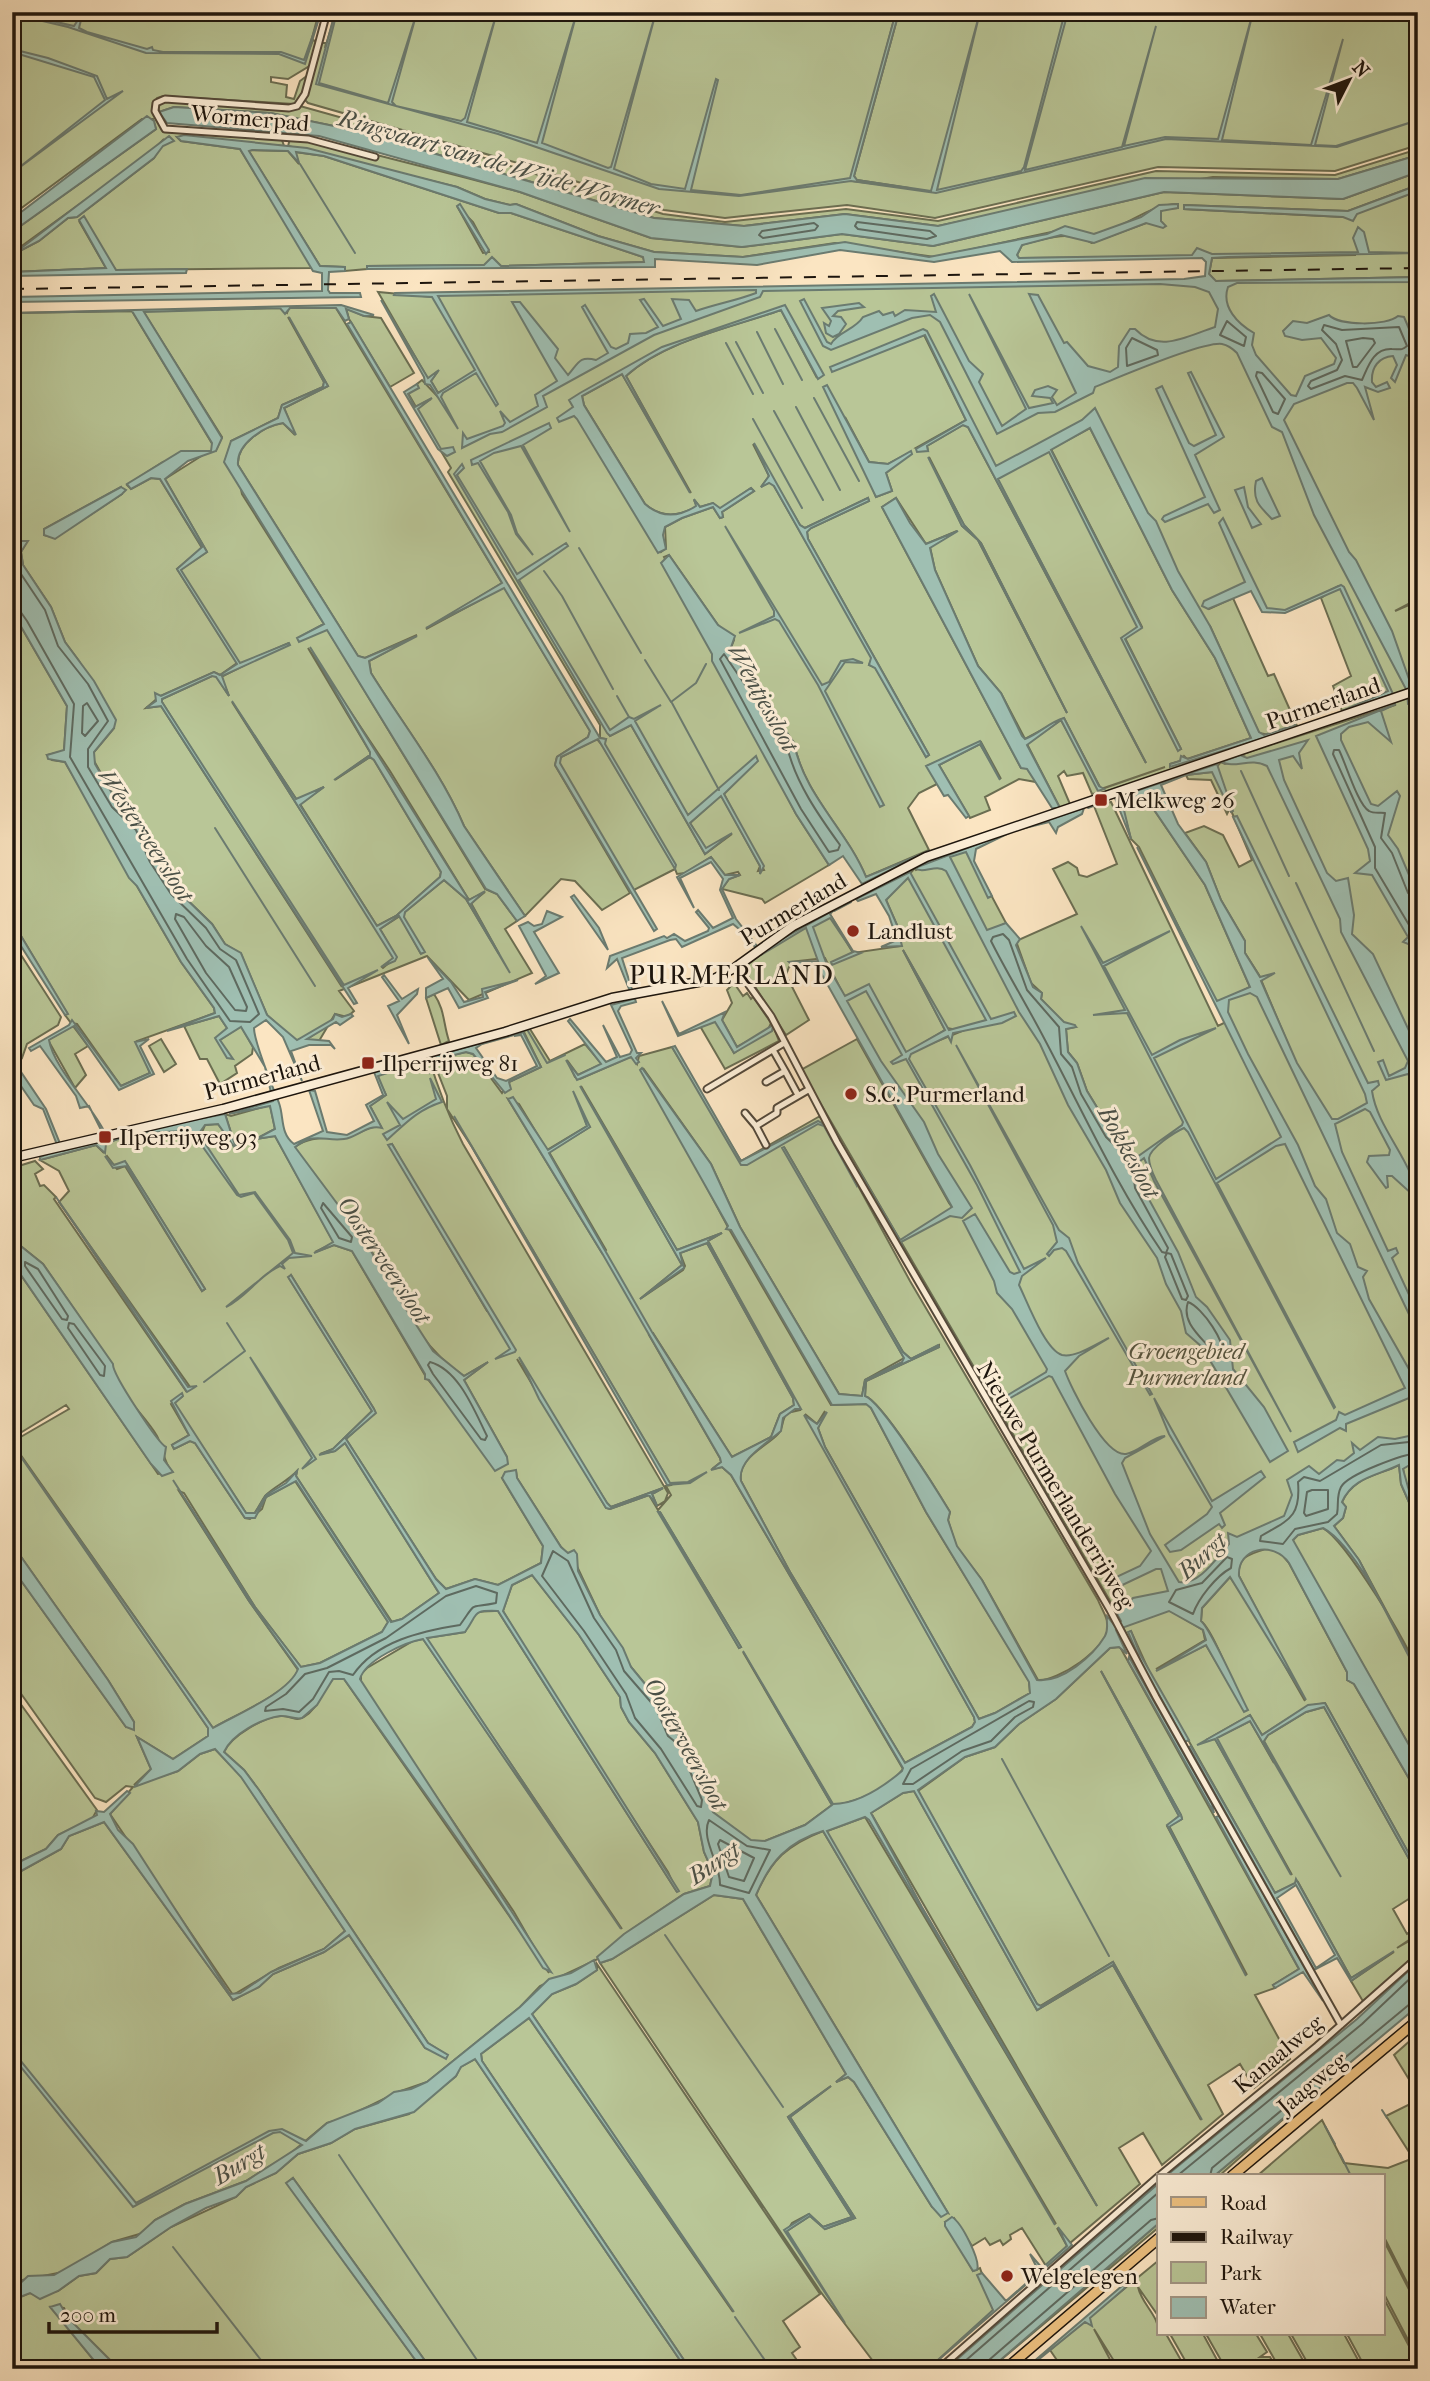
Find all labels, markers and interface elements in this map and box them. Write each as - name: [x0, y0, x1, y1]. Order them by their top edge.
- north arrow: [1314, 46, 1384, 116]
- text: N: [1348, 57, 1374, 82]
- street label: Wormerpad: [189, 100, 311, 137]
- water label: Ringvaart van de Wijde Wormer: [333, 103, 665, 223]
- water label: Wentjessloot: [722, 639, 805, 758]
- street label: Purmerland: [1262, 671, 1384, 736]
- water label: Westerveersloot: [93, 763, 200, 908]
- place label: Melkweg 26: [1115, 787, 1235, 814]
- marker: Melkweg 26: [1093, 792, 1109, 808]
- street label: Purmerland: [735, 867, 852, 952]
- place label: Landlust: [867, 918, 953, 945]
- marker: Landlust: [845, 923, 861, 939]
- district label: PURMERLAND: [629, 960, 835, 991]
- street label: Purmerland: [201, 1049, 324, 1106]
- place label: Ilperrijweg 81: [382, 1050, 518, 1077]
- marker: Ilperrijweg 81: [360, 1055, 376, 1071]
- place label: S.C. Purmerland: [865, 1081, 1025, 1108]
- marker: S.C. Purmerland: [843, 1086, 859, 1102]
- water label: Bokkesloot: [1091, 1099, 1167, 1205]
- place label: Ilperrijweg 93: [119, 1124, 257, 1151]
- marker: Ilperrijweg 93: [97, 1129, 113, 1145]
- water label: Oosterveersloot: [331, 1191, 438, 1330]
- park label: Groengebied Purmerland: [1126, 1338, 1248, 1391]
- street label: Nieuwe Purmerlanderrijweg: [971, 1356, 1141, 1615]
- water label: Burgt: [1170, 1526, 1234, 1587]
- water label: Oosterveersloot: [638, 1673, 735, 1817]
- water label: Burgt: [681, 1835, 747, 1891]
- street label: Kanaalweg: [1228, 2009, 1329, 2100]
- street label: Jaagweg: [1271, 2046, 1353, 2122]
- water label: Burgt: [206, 2137, 272, 2192]
- legend: [1157, 2174, 1384, 2336]
- text: Road: [1220, 2191, 1267, 2215]
- text: Railway: [1220, 2225, 1294, 2249]
- text: Park: [1220, 2261, 1262, 2285]
- place label: Welgelegen: [1020, 2263, 1138, 2290]
- marker: Welgelegen: [999, 2268, 1015, 2284]
- scale bar: [49, 2290, 217, 2334]
- text: Water: [1219, 2295, 1276, 2319]
- text: 200 m: [60, 2303, 116, 2327]

